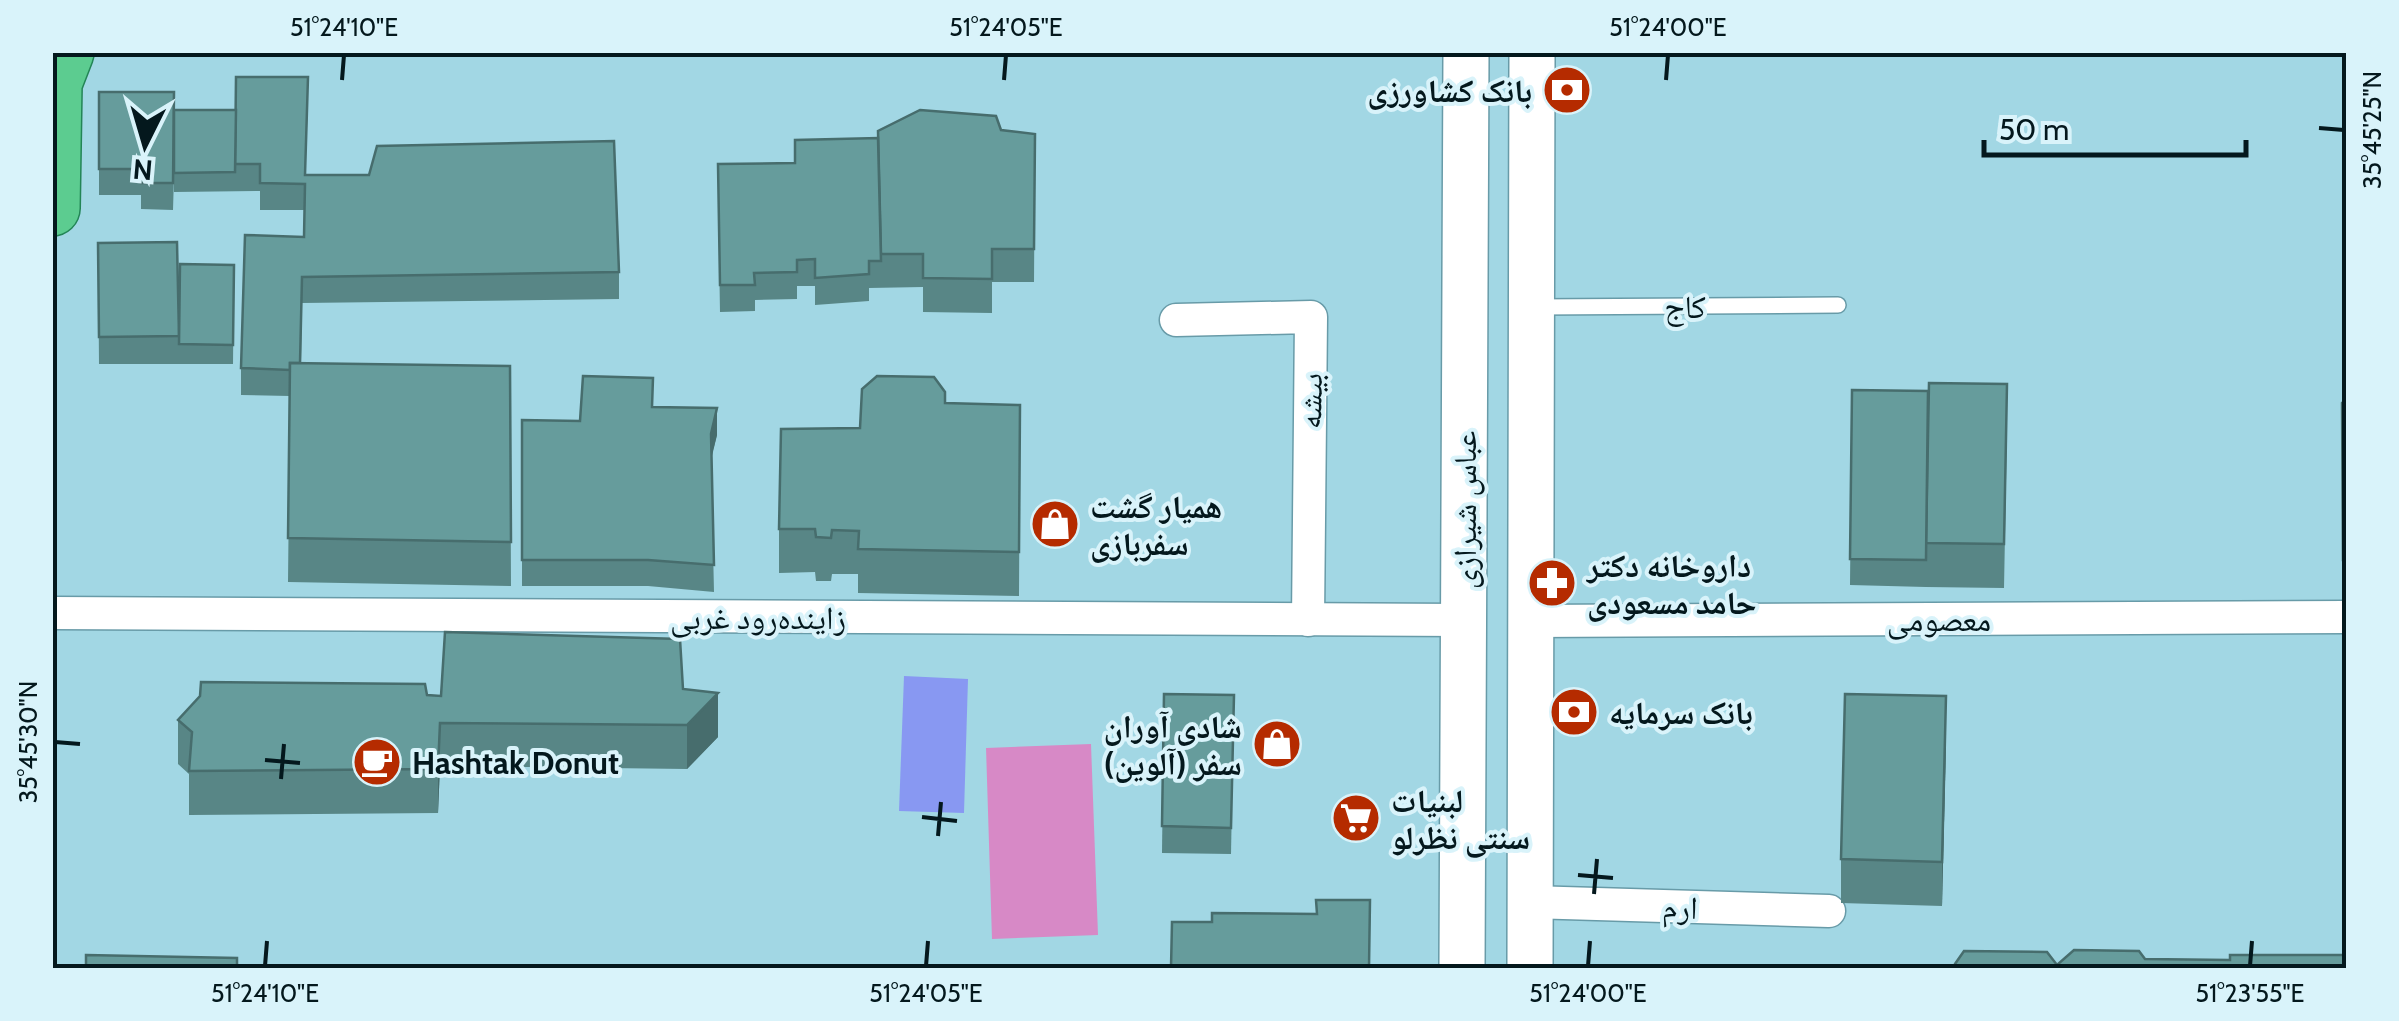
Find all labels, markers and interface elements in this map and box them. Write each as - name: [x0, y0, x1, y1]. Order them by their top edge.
- text: 51°24'10"E: [290, 12, 398, 42]
- text: 51°24'05"E: [949, 12, 1063, 42]
- text: 51°24'00"E: [1609, 12, 1727, 42]
- bank icon: بانک کشاورزی: [1541, 64, 1593, 116]
- place label: بانک کشاورزی: [1367, 71, 1532, 110]
- text: 35°45'25"N: [2357, 71, 2387, 189]
- north arrow: [95, 95, 195, 195]
- scale bar: [1984, 95, 2246, 157]
- text: 50 m: [1999, 111, 2069, 148]
- text: N: [131, 152, 154, 188]
- street label: کاج: [1664, 287, 1706, 327]
- street label: بیشه: [1290, 373, 1330, 429]
- street label: عباس شیرازی: [1445, 431, 1485, 589]
- place label: همیار گشت سفربازی: [1090, 487, 1222, 563]
- shop icon: همیار گشت سفربازی: [1029, 498, 1081, 550]
- place label: داروخانه دکتر حامد مسعودی: [1585, 546, 1757, 622]
- pharmacy icon: داروخانه دکتر حامد مسعودی: [1526, 557, 1578, 609]
- street label: زاینده‌رود غربی: [670, 598, 846, 638]
- street label: معصومی: [1887, 600, 1991, 640]
- text: 35°45'30"N: [13, 681, 43, 803]
- bank icon: بانک سرمایه: [1548, 686, 1600, 738]
- place label: بانک سرمایه: [1609, 693, 1753, 732]
- place label: شادی آوران سفر (آلوین): [1103, 707, 1242, 783]
- shop icon: شادی آوران سفر (آلوین): [1251, 718, 1303, 770]
- cafe icon: Hashtak Donut: [351, 736, 403, 788]
- place label: Hashtak Donut: [412, 743, 619, 782]
- place label: لبنیات سنتی نظرلو: [1391, 781, 1530, 858]
- supermarket icon: لبنیات سنتی نظرلو: [1330, 792, 1382, 844]
- street label: ارم: [1661, 887, 1698, 929]
- text: 51°24'10"E: [211, 978, 319, 1008]
- text: 51°24'05"E: [869, 978, 983, 1008]
- text: 51°24'00"E: [1529, 978, 1647, 1008]
- text: 51°23'55"E: [2196, 978, 2304, 1008]

